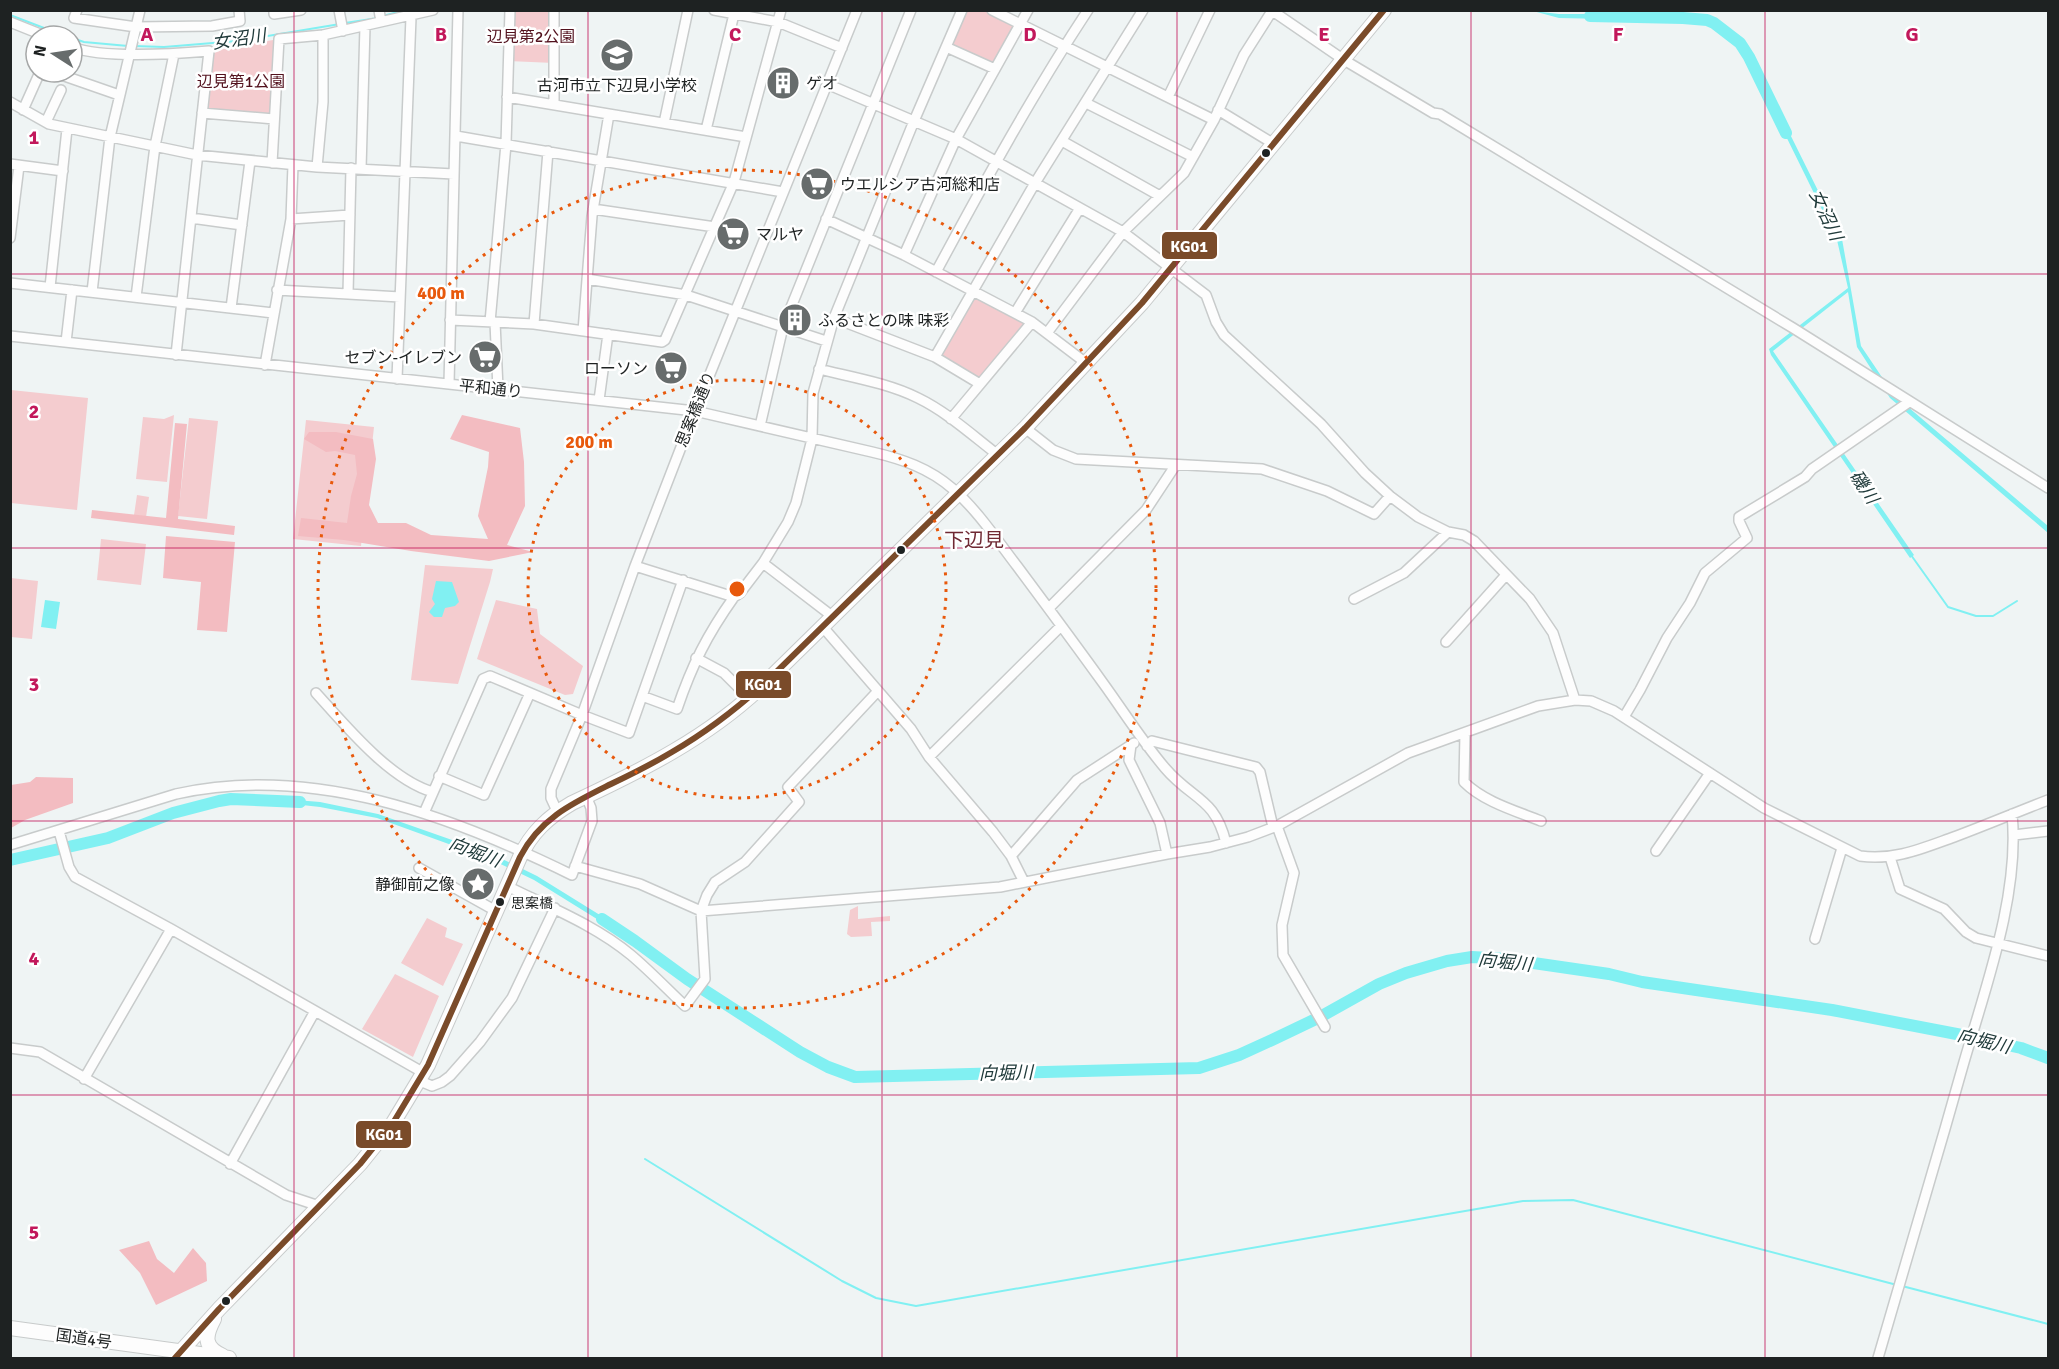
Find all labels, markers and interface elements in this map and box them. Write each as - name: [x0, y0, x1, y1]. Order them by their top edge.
- text: A: [141, 22, 154, 47]
- text: B: [435, 22, 447, 47]
- text: C: [729, 22, 741, 47]
- text: D: [1023, 22, 1037, 47]
- text: E: [1318, 22, 1330, 47]
- text: F: [1613, 22, 1624, 47]
- text: G: [1905, 22, 1919, 47]
- north arrow: [24, 24, 84, 84]
- water label: 女沼川: [211, 24, 269, 54]
- park label: 辺見第2公園: [487, 27, 575, 47]
- school or university icon: 古河市立下辺見小学校: [599, 37, 635, 73]
- text: N: [29, 44, 51, 59]
- building icon: ゲオ: [765, 65, 801, 101]
- park label: 辺見第1公園: [197, 72, 285, 92]
- place label: ゲオ: [806, 74, 838, 94]
- place label: 古河市立下辺見小学校: [537, 76, 697, 96]
- text: 1: [29, 125, 40, 150]
- unlabelled marker: [1260, 147, 1272, 159]
- supermarket icon: ウエルシア古河総和店: [799, 166, 835, 202]
- place label: ウエルシア古河総和店: [840, 175, 1000, 195]
- water label: 女沼川: [1805, 186, 1848, 246]
- supermarket icon: マルヤ: [715, 216, 751, 252]
- place label: マルヤ: [756, 225, 804, 245]
- line badge: KG01: [1161, 231, 1218, 260]
- text: KG01: [1170, 237, 1208, 257]
- text: 400 m: [417, 282, 465, 304]
- building icon: ふるさとの味 味彩: [777, 302, 813, 338]
- place label: ふるさとの味 味彩: [818, 311, 949, 331]
- supermarket icon: セブン-イレブン: [467, 339, 503, 375]
- place label: セブン-イレブン: [344, 348, 462, 368]
- supermarket icon: ローソン: [653, 350, 689, 386]
- place label: ローソン: [584, 359, 648, 379]
- street label: 思案橋通り: [672, 369, 720, 450]
- street label: 平和通り: [458, 376, 524, 402]
- text: 2: [29, 399, 39, 424]
- text: 200 m: [565, 431, 613, 453]
- water label: 磯川: [1845, 466, 1884, 510]
- district label: 下辺見: [944, 528, 1004, 553]
- unlabelled marker: [895, 544, 907, 556]
- centre of rings: [727, 579, 747, 599]
- line badge: KG01: [735, 670, 792, 699]
- text: 3: [29, 672, 39, 697]
- text: KG01: [744, 675, 782, 695]
- water label: 向堀川: [446, 832, 506, 873]
- place icon: 静御前之像: [460, 866, 496, 902]
- place label: 静御前之像: [375, 875, 455, 895]
- place label: 思案橋: [511, 895, 553, 912]
- marker: 思案橋: [494, 896, 506, 908]
- text: 4: [29, 946, 40, 971]
- water label: 向堀川: [1477, 948, 1535, 976]
- water label: 向堀川: [1955, 1024, 2015, 1059]
- water label: 向堀川: [979, 1061, 1035, 1084]
- line badge: KG01: [355, 1120, 412, 1149]
- text: KG01: [365, 1125, 403, 1145]
- text: 5: [29, 1220, 39, 1245]
- unlabelled marker: [220, 1295, 232, 1307]
- street label: 国道4号: [54, 1325, 113, 1353]

